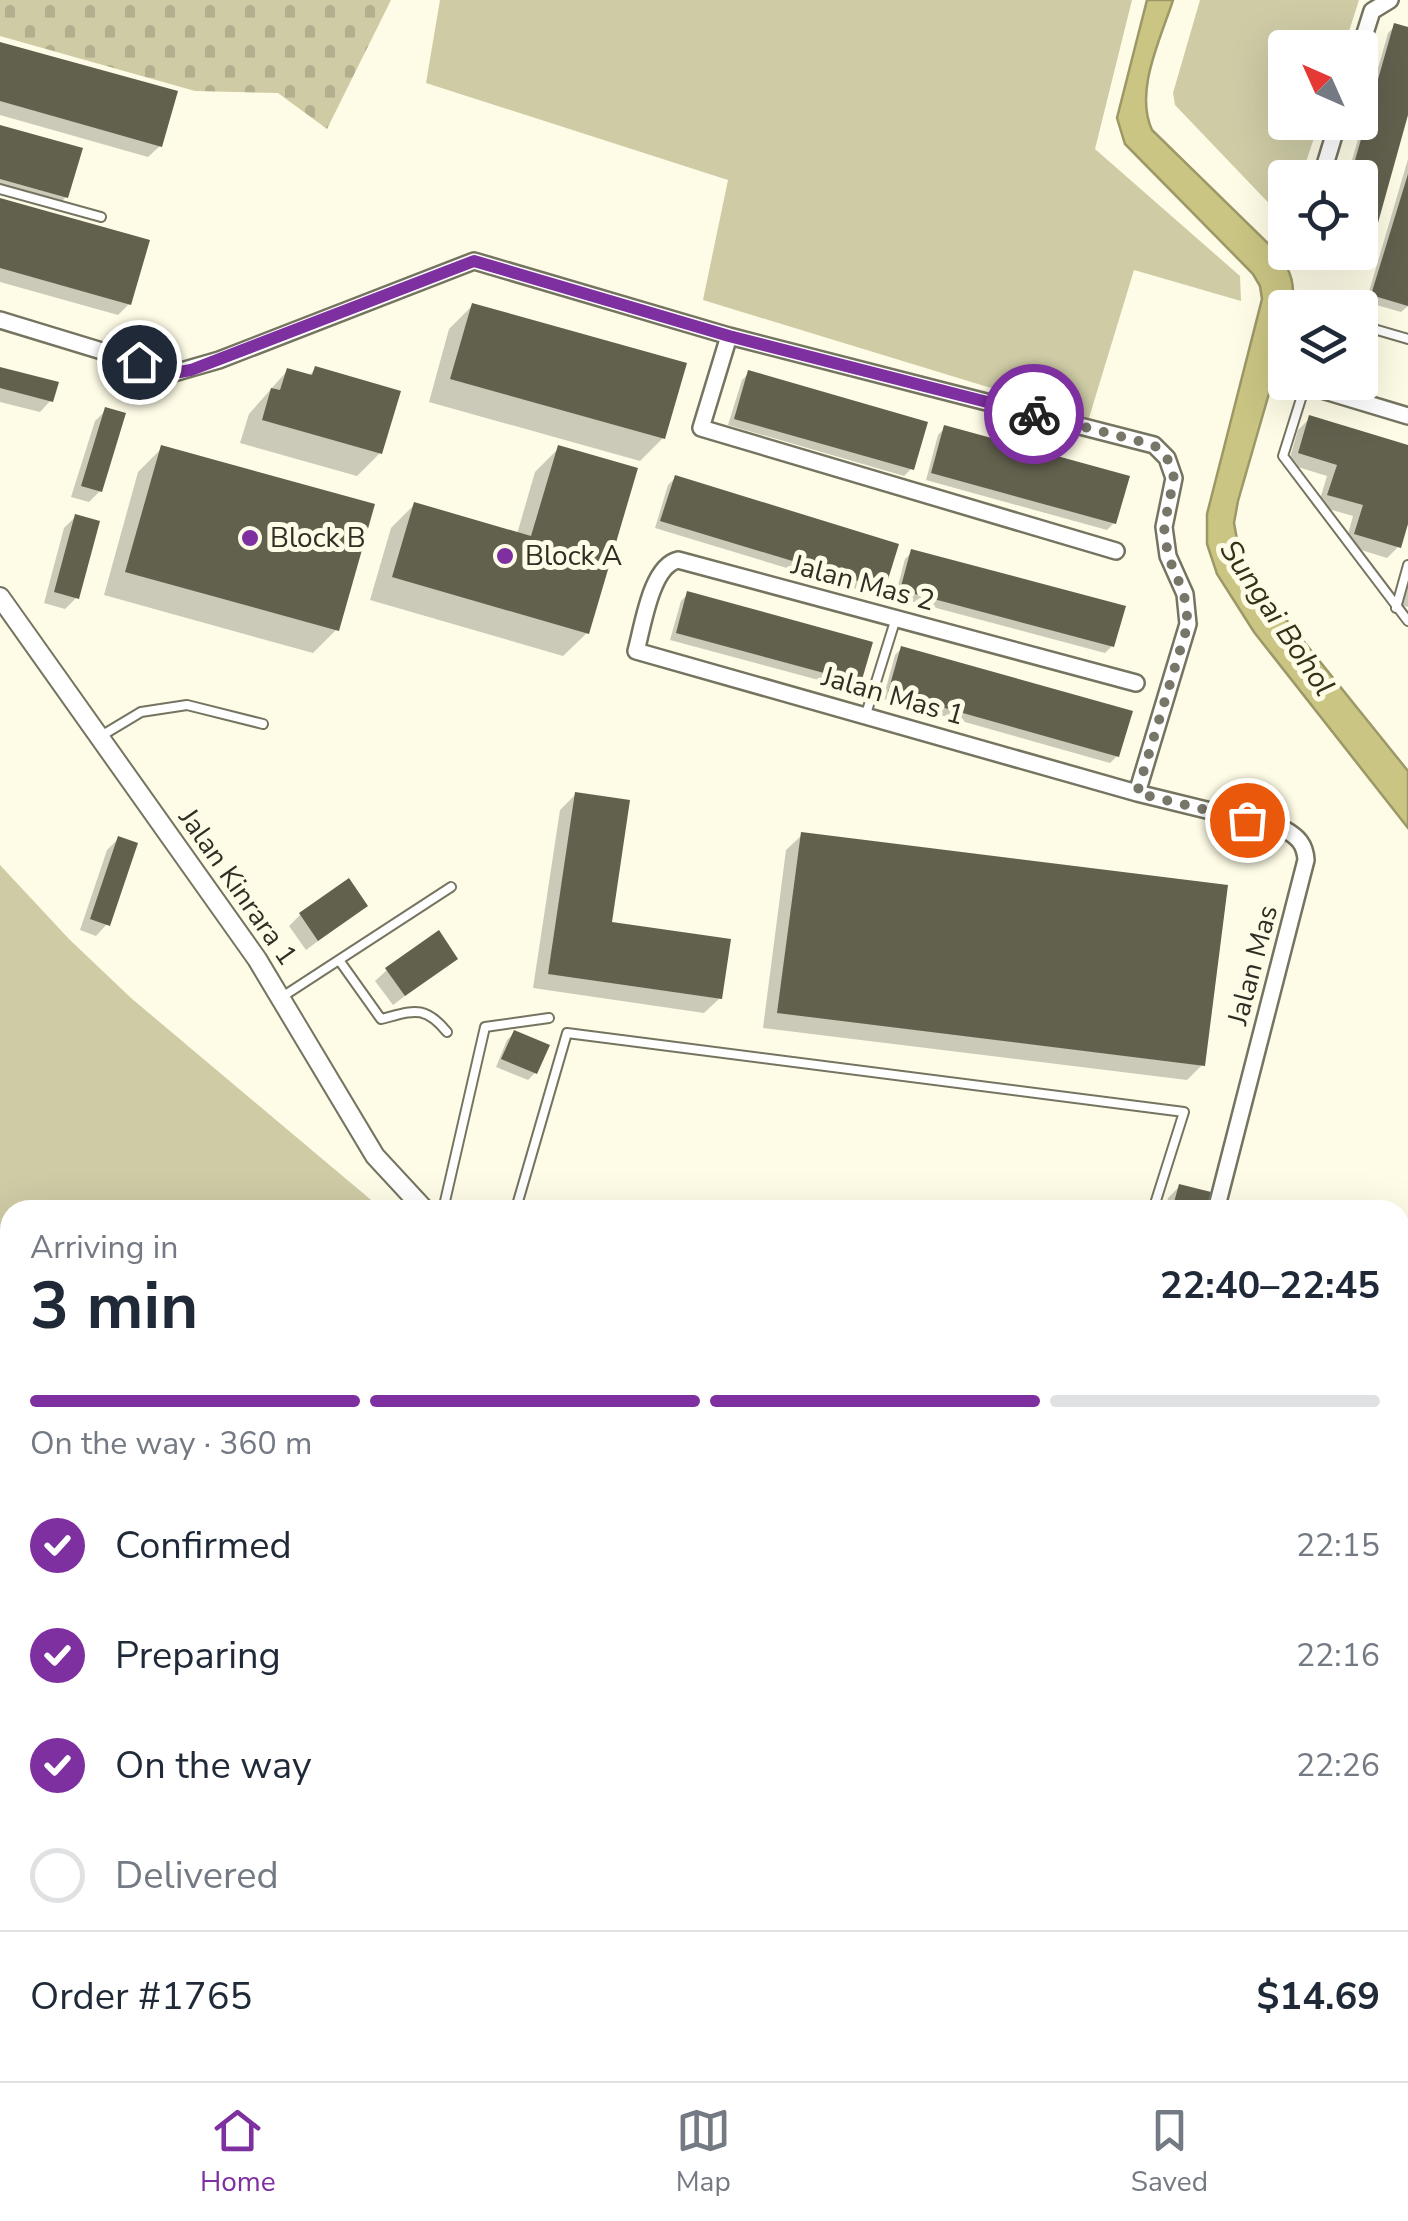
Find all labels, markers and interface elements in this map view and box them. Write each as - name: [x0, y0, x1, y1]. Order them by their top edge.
- north arrow: [1268, 30, 1378, 140]
- map controls: [1268, 30, 1378, 400]
- button: locate: [1268, 160, 1378, 270]
- button: layers: [1268, 290, 1378, 400]
- pin: [97, 320, 182, 405]
- icon: home: [112, 335, 167, 390]
- courier: [984, 364, 1084, 464]
- icon: bike: [1007, 387, 1062, 442]
- place label: Block B: [270, 519, 366, 557]
- marker: Block B: [239, 527, 261, 549]
- water label: Sungai Bohol: [1210, 532, 1344, 704]
- place label: Block A: [525, 537, 622, 575]
- marker: Block A: [494, 545, 516, 567]
- street label: Jalan Mas 2: [786, 545, 939, 620]
- street label: Jalan Mas 1: [816, 657, 969, 734]
- pin: [1205, 778, 1290, 863]
- icon: bag: [1220, 793, 1275, 848]
- street label: Jalan Kinrara 1: [169, 800, 306, 973]
- street label: Jalan Mas: [1219, 901, 1287, 1030]
- text: Arriving in: [30, 1226, 178, 1269]
- text: 22:40–22:45: [1160, 1260, 1380, 1311]
- text: 3 min: [30, 1262, 198, 1351]
- text: On the way · 360 m: [30, 1422, 312, 1465]
- icon: check: [30, 1518, 85, 1573]
- text: Confirmed: [115, 1520, 292, 1571]
- text: 22:15: [1296, 1524, 1380, 1567]
- icon: check: [30, 1628, 85, 1683]
- text: Preparing: [115, 1630, 281, 1681]
- text: 22:16: [1296, 1634, 1380, 1677]
- icon: check: [30, 1738, 85, 1793]
- text: On the way: [115, 1740, 311, 1791]
- text: 22:26: [1296, 1744, 1380, 1787]
- text: Delivered: [115, 1850, 279, 1901]
- text: Order #1765: [30, 1971, 252, 2022]
- text: $14.69: [1257, 1971, 1380, 2022]
- tab: Home: [200, 2103, 276, 2201]
- tab: Map: [676, 2103, 731, 2201]
- tab: Saved: [1131, 2103, 1208, 2201]

